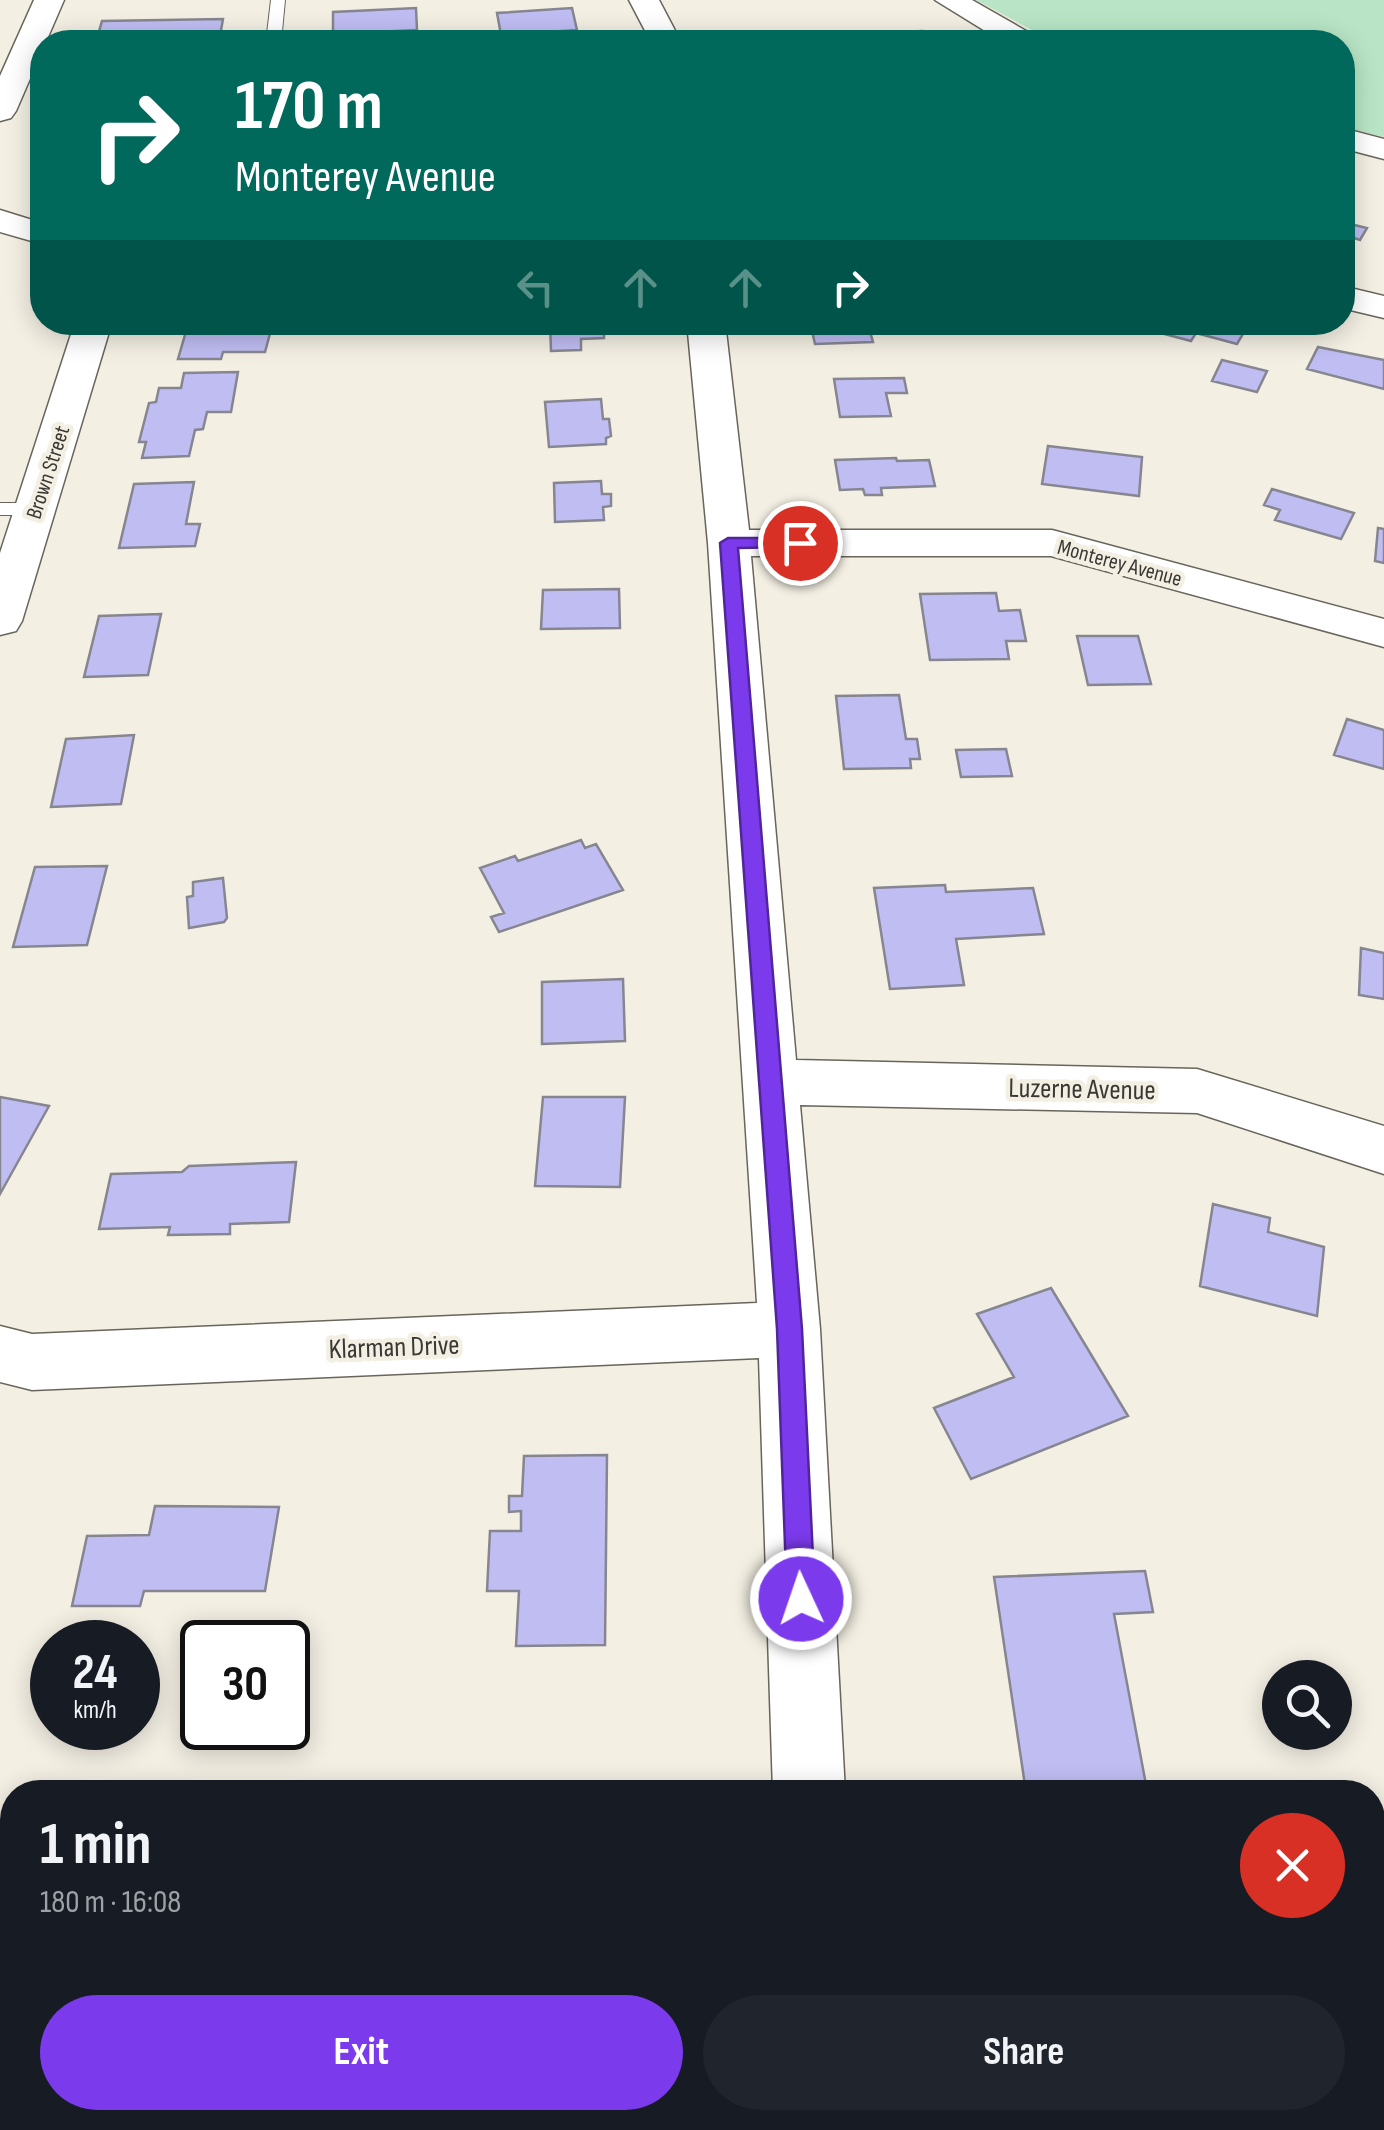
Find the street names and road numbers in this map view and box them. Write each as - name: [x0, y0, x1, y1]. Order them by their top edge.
- street label: Brown Street: [21, 422, 76, 523]
- street label: Monterey Avenue: [1054, 534, 1185, 593]
- street label: Luzerne Avenue: [1008, 1072, 1156, 1107]
- street label: Klarman Drive: [328, 1329, 460, 1366]

